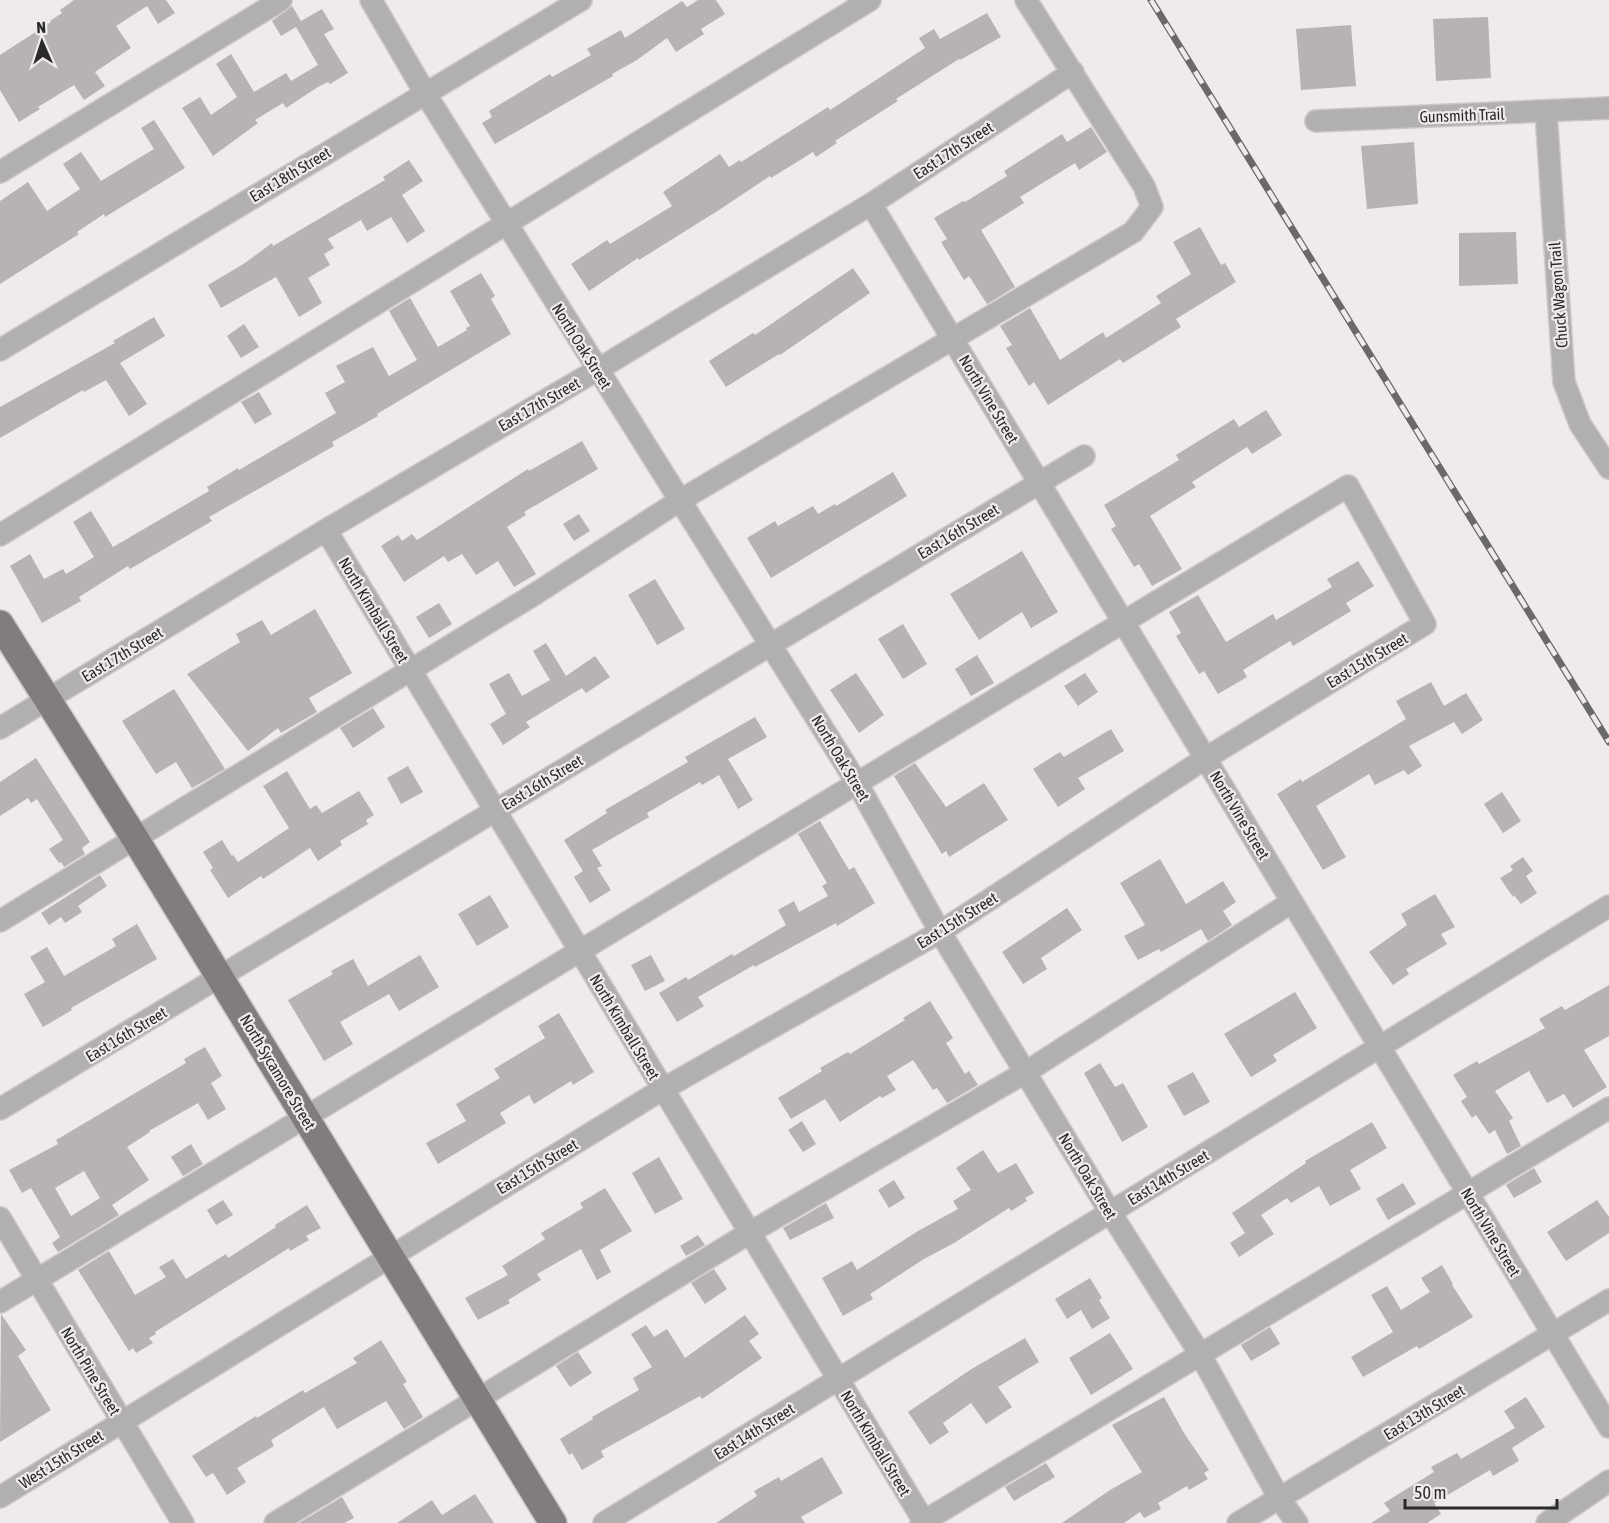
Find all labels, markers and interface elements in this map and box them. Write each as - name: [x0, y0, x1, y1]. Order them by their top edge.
- north arrow: [12, 12, 72, 72]
- text: N: [36, 18, 46, 36]
- street label: Gunsmith Trail: [1419, 104, 1506, 125]
- street label: East 17th Street: [910, 117, 997, 182]
- street label: East 18th Street: [246, 143, 334, 205]
- street label: Chuck Wagon Trail: [1545, 241, 1572, 349]
- street label: North Oak Street: [549, 300, 616, 392]
- street label: North Vine Street: [956, 352, 1023, 447]
- street label: East 17th Street: [495, 373, 583, 435]
- street label: East 16th Street: [914, 500, 1002, 562]
- street label: North Kimball Street: [335, 554, 413, 666]
- street label: East 17th Street: [78, 623, 166, 685]
- street label: East 15th Street: [1323, 629, 1411, 691]
- street label: North Oak Street: [808, 712, 874, 805]
- street label: East 16th Street: [498, 751, 586, 813]
- street label: North Vine Street: [1207, 768, 1274, 863]
- street label: East 15th Street: [913, 888, 1001, 952]
- street label: North Kimball Street: [586, 971, 664, 1083]
- street label: East 16th Street: [82, 1003, 170, 1065]
- street label: North Sycamore Street: [236, 1011, 320, 1134]
- street label: North Oak Street: [1055, 1130, 1121, 1223]
- street label: East 15th Street: [493, 1135, 581, 1197]
- street label: East 14th Street: [1124, 1146, 1212, 1208]
- street label: North Vine Street: [1458, 1185, 1525, 1280]
- street label: North Pine Street: [58, 1324, 125, 1419]
- street label: East 13th Street: [1380, 1381, 1468, 1443]
- street label: North Kimball Street: [837, 1387, 915, 1499]
- street label: East 14th Street: [710, 1399, 798, 1463]
- street label: West 15th Street: [16, 1426, 107, 1492]
- scale bar: [1405, 1472, 1556, 1510]
- text: 50 m: [1414, 1482, 1446, 1503]

